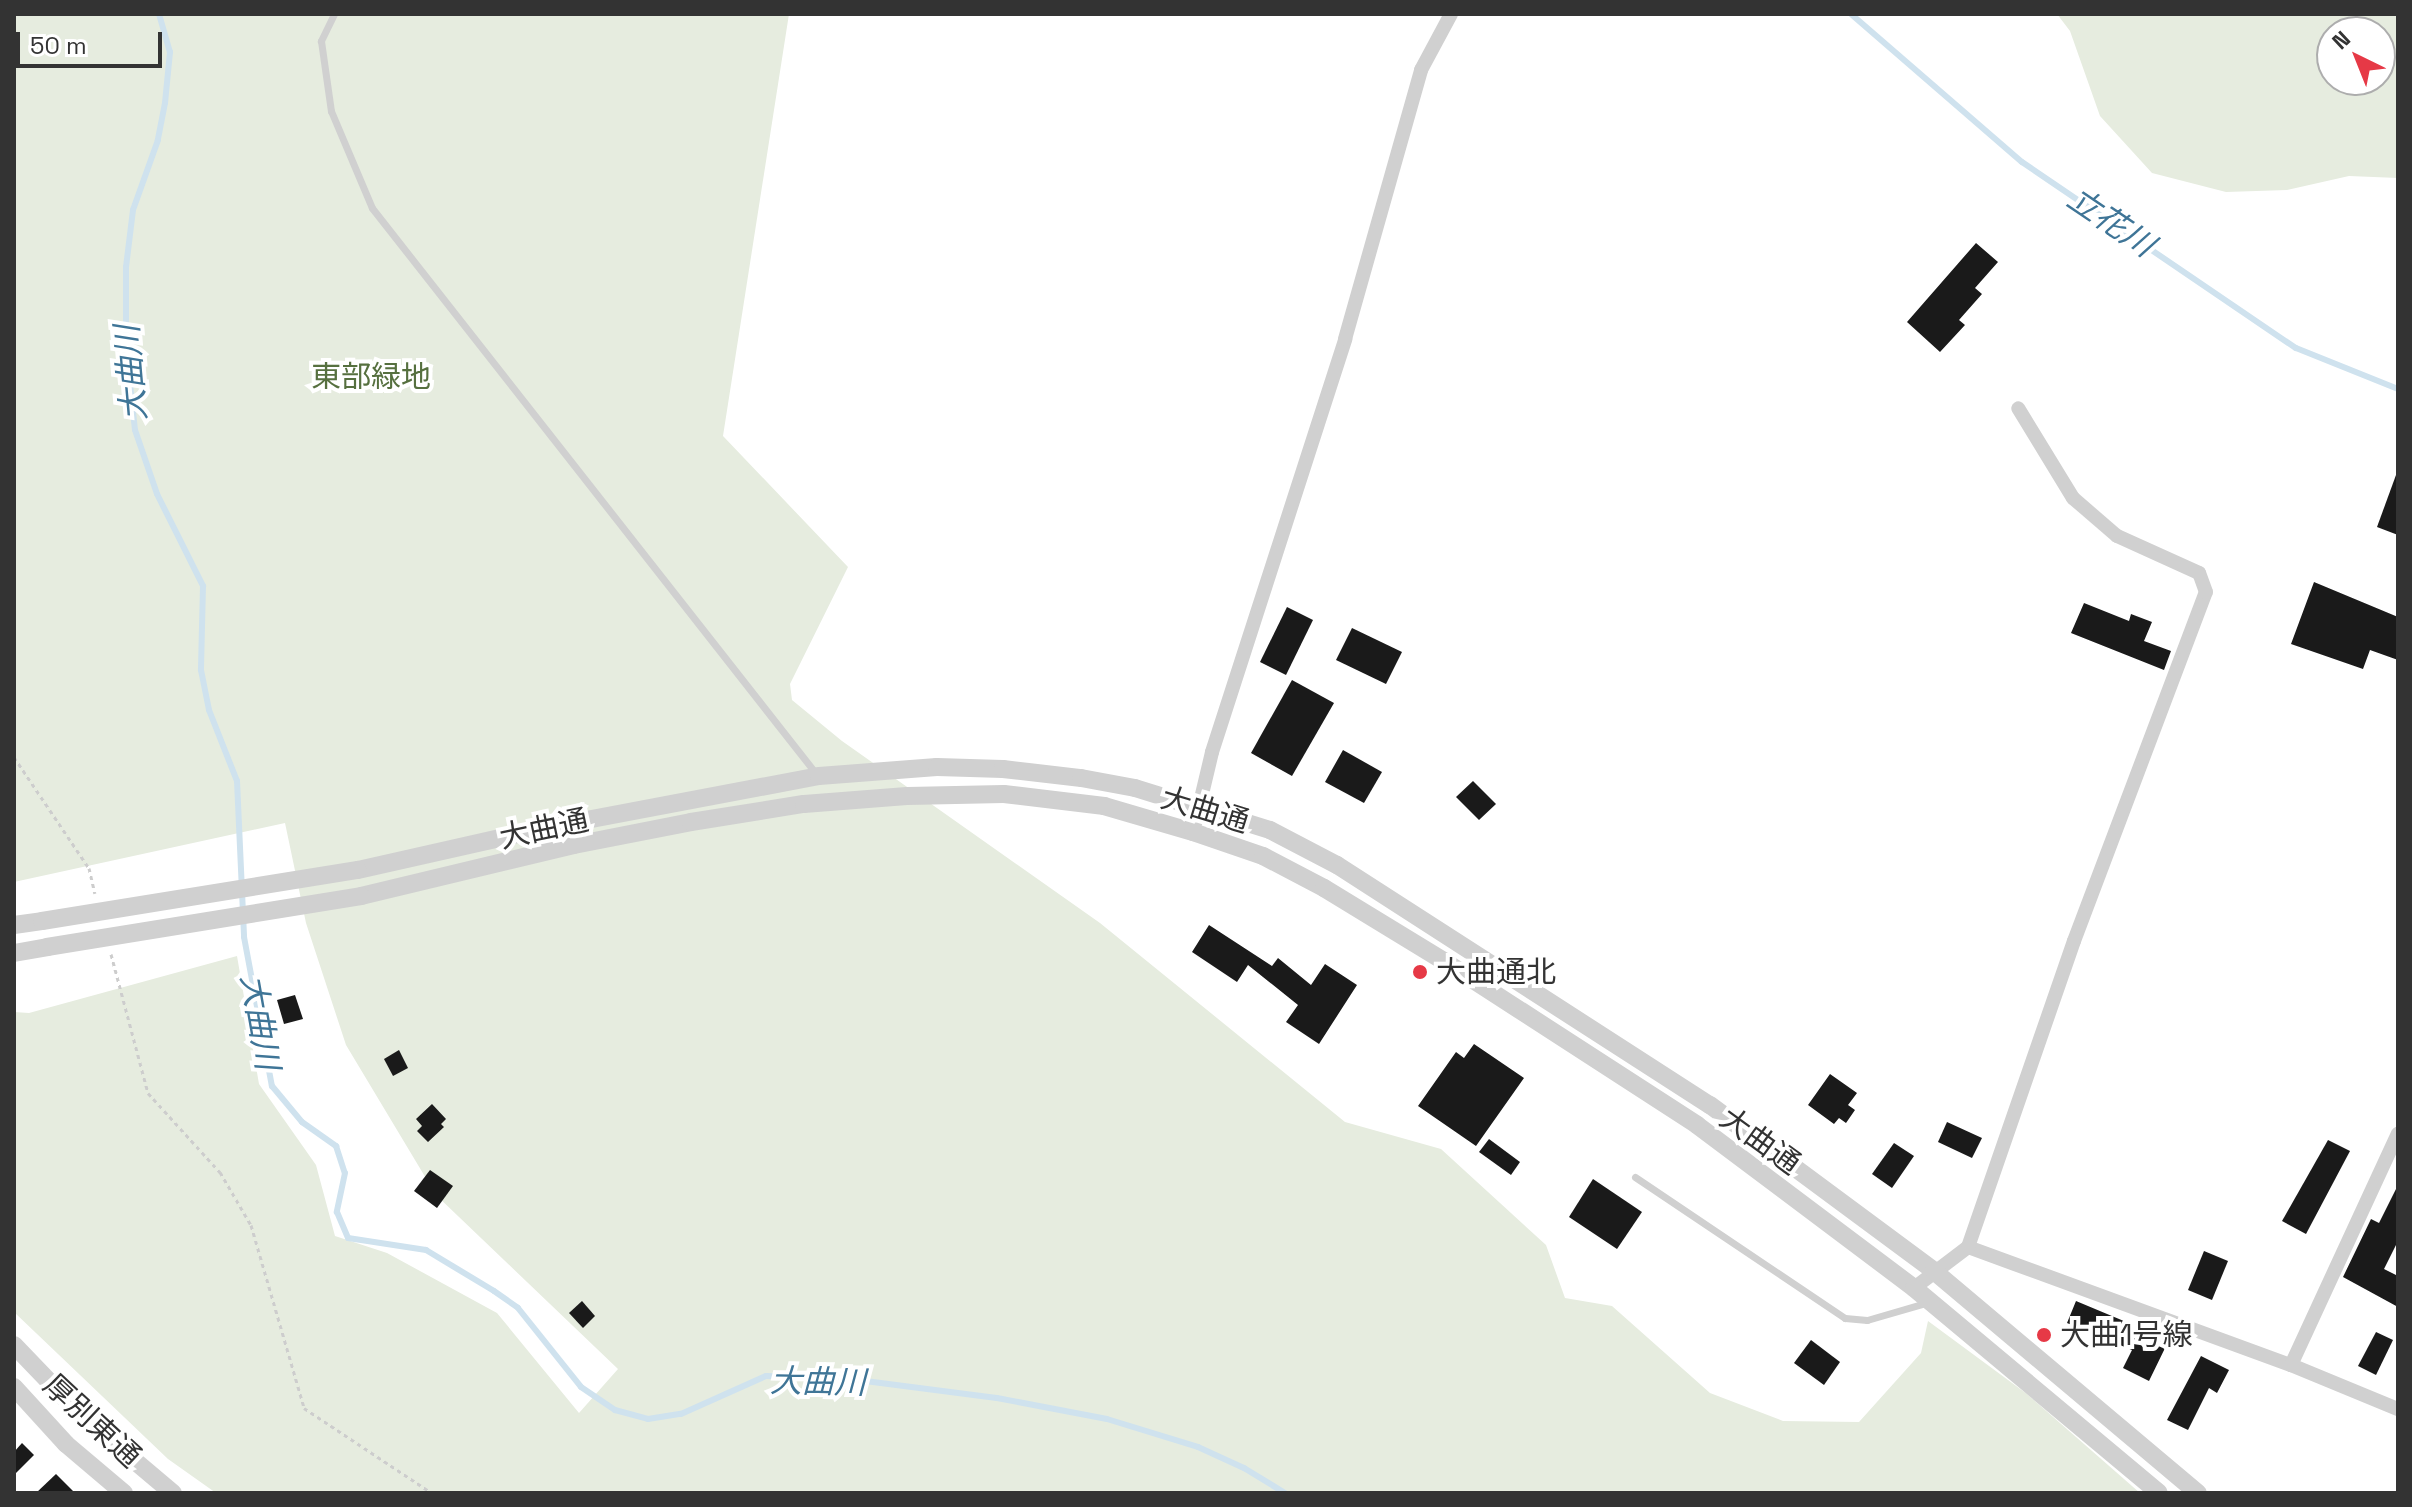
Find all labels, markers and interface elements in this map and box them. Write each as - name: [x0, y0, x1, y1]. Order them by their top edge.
- scale bar: [20, 16, 166, 66]
- north arrow: [2316, 16, 2396, 96]
- text: N: [2326, 25, 2356, 55]
- text: 50 m: [30, 30, 87, 61]
- water label: 立花川: [2060, 179, 2162, 265]
- water label: 大曲川: [108, 324, 154, 422]
- park label: 東部緑地: [311, 359, 431, 395]
- street label: 大曲通: [1157, 780, 1253, 840]
- street label: 大曲通: [496, 802, 592, 856]
- place label: 大曲通北: [1436, 954, 1556, 990]
- marker: 大曲通北: [1411, 963, 1429, 981]
- water label: 大曲川: [233, 971, 287, 1073]
- street label: 大曲通: [1713, 1100, 1807, 1182]
- place label: 大曲1号線: [2060, 1317, 2193, 1353]
- marker: 大曲1号線: [2035, 1326, 2053, 1344]
- water label: 大曲川: [770, 1362, 866, 1402]
- street label: 厚別東通: [36, 1367, 148, 1475]

